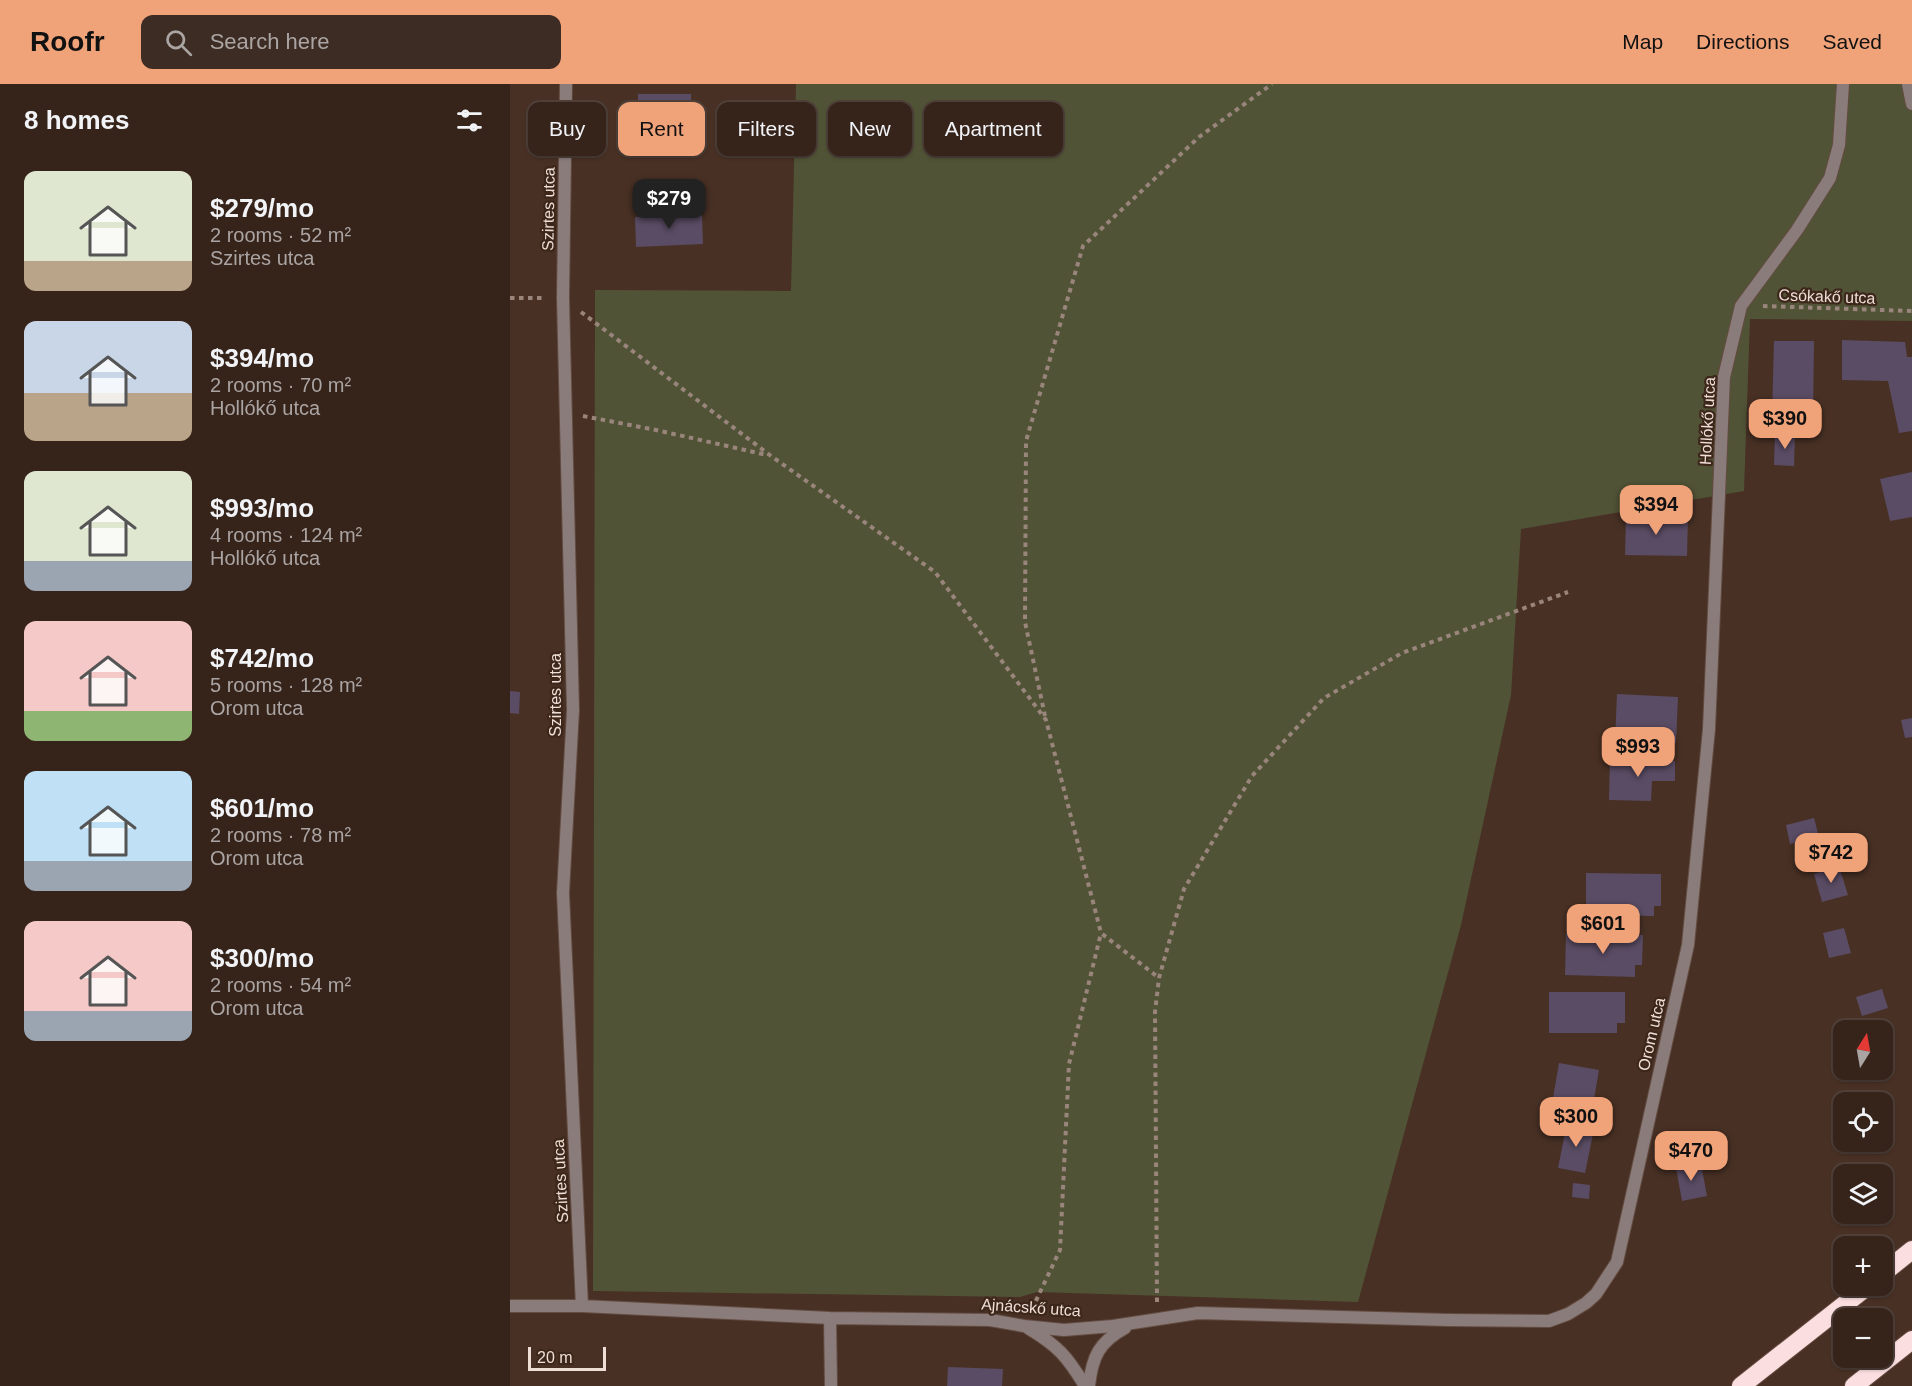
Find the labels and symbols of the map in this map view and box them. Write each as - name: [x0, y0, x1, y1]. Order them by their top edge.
- street label: Szirtes utca: [539, 167, 558, 251]
- pin: $279: [633, 179, 705, 230]
- street label: Csókakő utca: [1778, 286, 1876, 307]
- street label: Hollókő utca: [1697, 377, 1718, 465]
- pin: $390: [1749, 399, 1821, 450]
- pin: $394: [1620, 485, 1692, 536]
- street label: Szirtes utca: [547, 653, 564, 737]
- pin: $993: [1602, 727, 1674, 778]
- pin: $742: [1795, 833, 1867, 884]
- pin: $601: [1567, 904, 1639, 955]
- street label: Orom utca: [1635, 996, 1668, 1072]
- north arrow: [1833, 1020, 1893, 1080]
- pin: $300: [1540, 1097, 1612, 1148]
- pin: $470: [1655, 1131, 1727, 1182]
- street label: Szirtes utca: [550, 1139, 571, 1223]
- street label: Ajnácskő utca: [981, 1296, 1081, 1319]
- scale bar: [528, 1344, 606, 1372]

